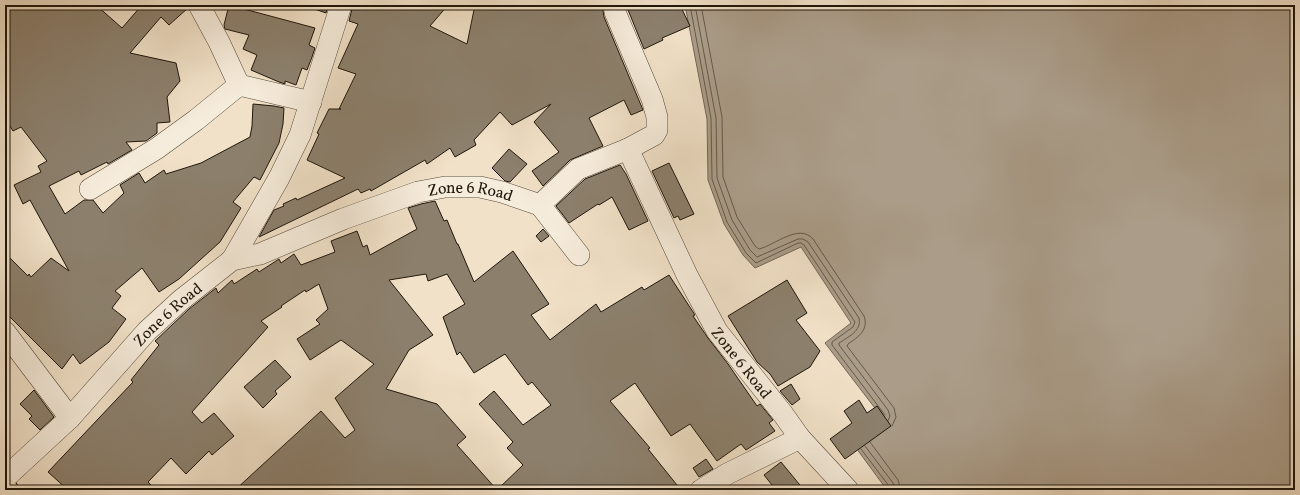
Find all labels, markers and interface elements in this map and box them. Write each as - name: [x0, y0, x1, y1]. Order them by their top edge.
- street label: Zone 6 Road: [426, 178, 516, 208]
- street label: Zone 6 Road: [129, 278, 208, 352]
- street label: Zone 6 Road: [705, 323, 776, 404]

